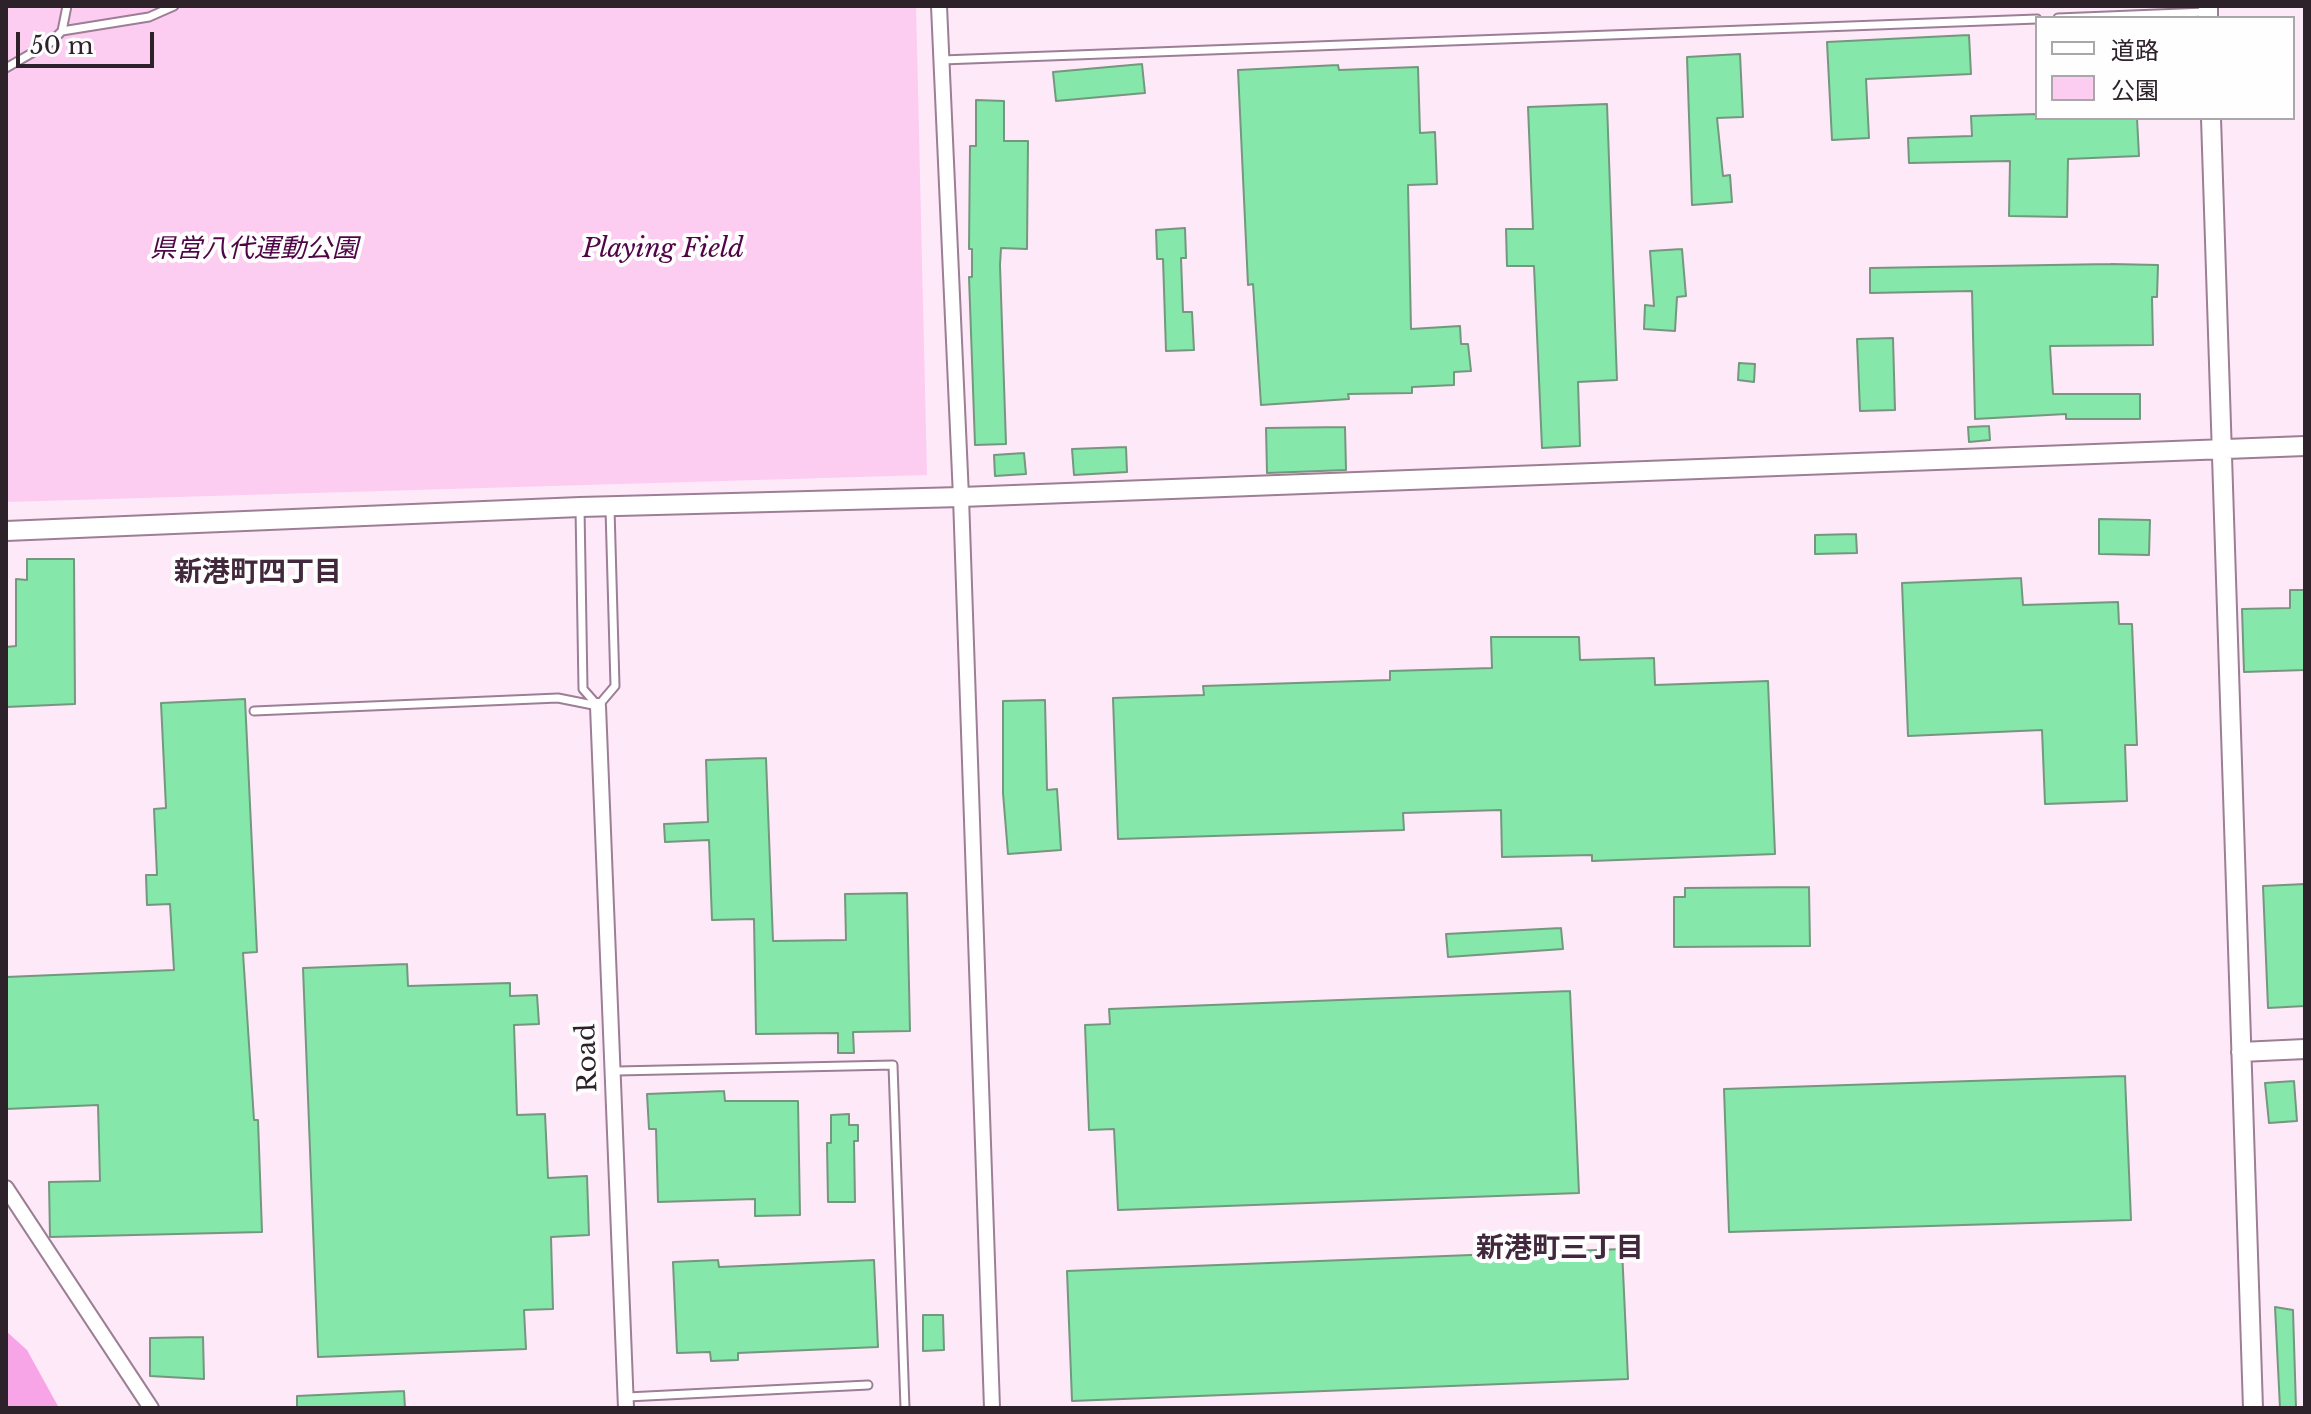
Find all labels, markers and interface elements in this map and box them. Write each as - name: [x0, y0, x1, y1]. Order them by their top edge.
- scale bar: [20, 16, 158, 66]
- legend: [2035, 16, 2295, 120]
- text: 50 m: [30, 31, 93, 60]
- text: 道路: [2111, 36, 2159, 65]
- text: 公園: [2111, 76, 2159, 105]
- park label: 県営八代運動公園: [150, 234, 358, 266]
- park label: Playing Field: [582, 234, 744, 266]
- district label: 新港町四丁目: [174, 556, 342, 590]
- street label: Road: [571, 1023, 605, 1093]
- district label: 新港町三丁目: [1476, 1232, 1644, 1266]

